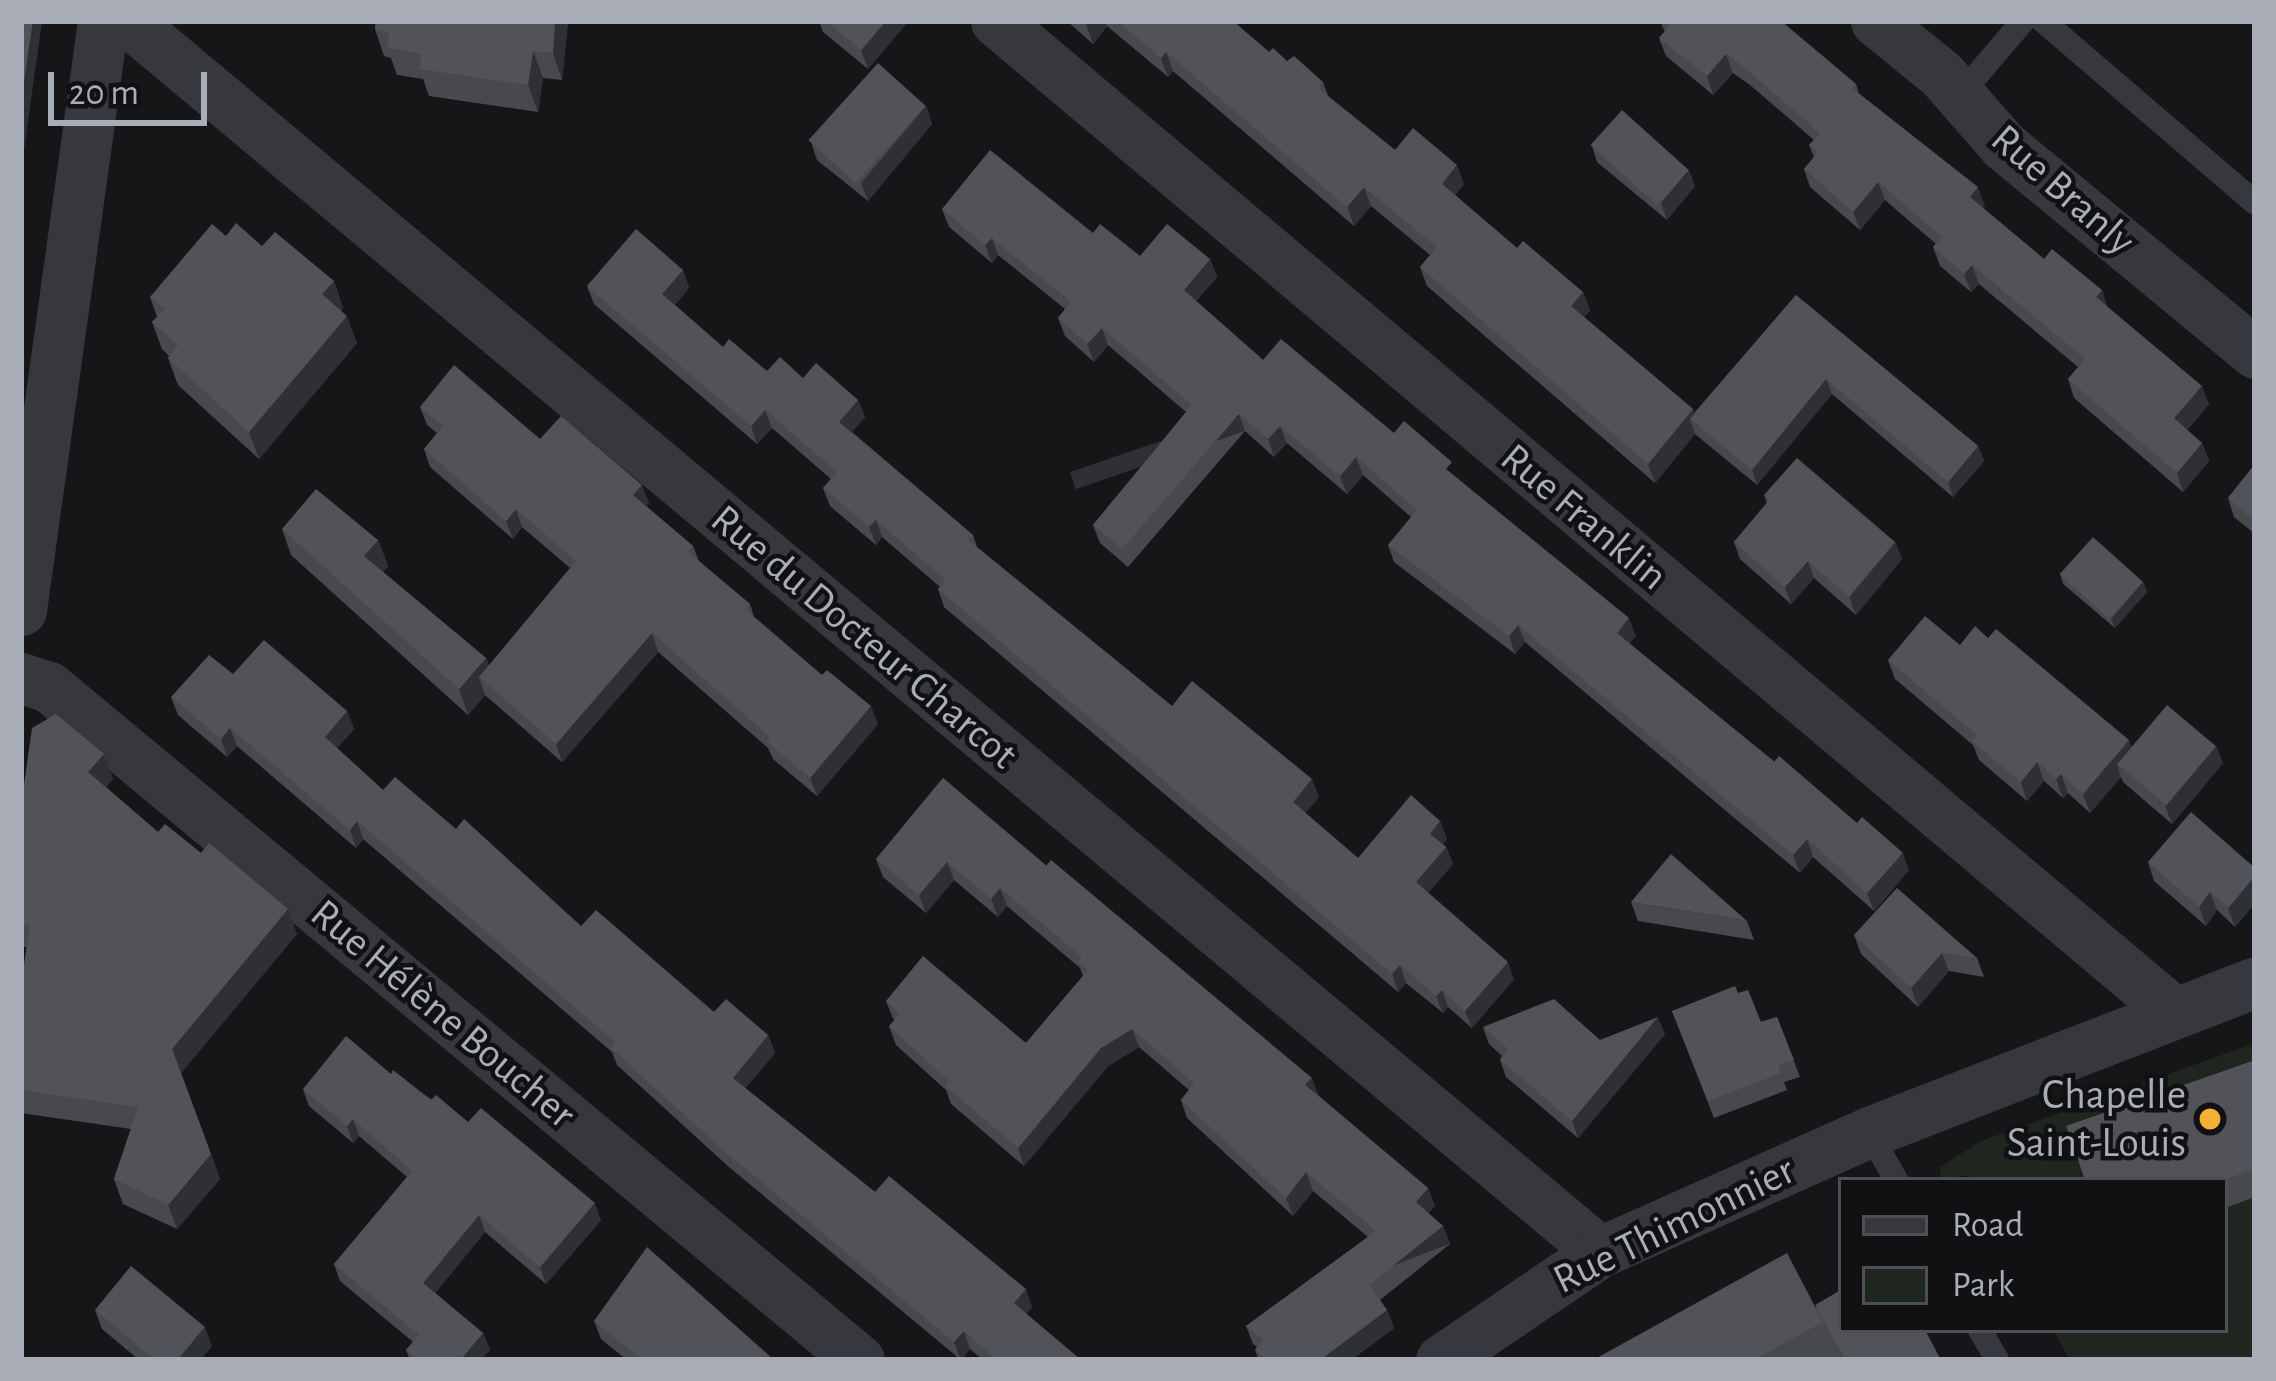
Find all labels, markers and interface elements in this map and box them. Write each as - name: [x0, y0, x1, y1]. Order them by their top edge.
- scale bar: [54, 48, 213, 122]
- text: 20 m: [69, 75, 139, 111]
- street label: Rue Branly: [1981, 114, 2145, 266]
- street label: Rue Franklin: [1490, 433, 1678, 601]
- street label: Rue du Docteur Charcot: [701, 494, 1027, 780]
- street label: Rue Hélène Boucher: [300, 889, 586, 1139]
- place label: Chapelle Saint-Louis: [2007, 1070, 2186, 1168]
- marker: Chapelle Saint-Louis: [2197, 1106, 2223, 1132]
- street label: Rue Thimonnier: [1545, 1145, 1803, 1305]
- legend: [1838, 1177, 2228, 1333]
- text: Road: [1952, 1207, 2024, 1243]
- text: Park: [1952, 1267, 2014, 1303]

